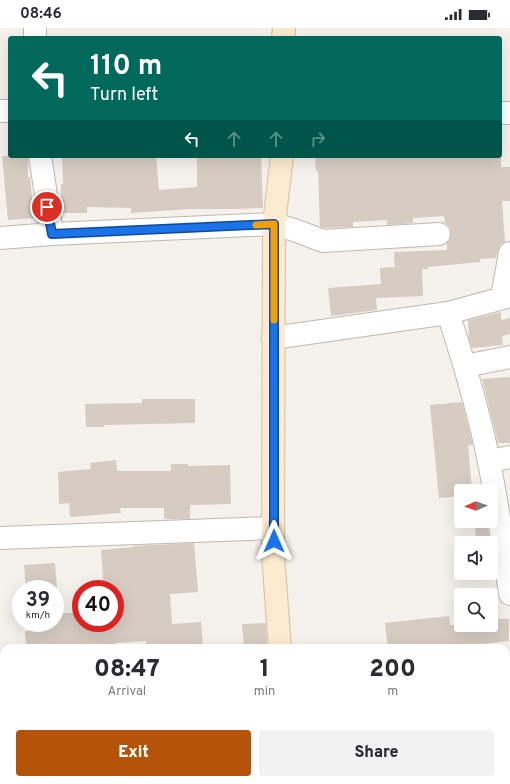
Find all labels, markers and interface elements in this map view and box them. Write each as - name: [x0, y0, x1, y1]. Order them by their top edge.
- text: 08:46: [20, 5, 62, 24]
- text: 110 m: [90, 49, 162, 85]
- icon: left: [24, 52, 76, 104]
- text: Turn left: [90, 84, 158, 107]
- icon: left: [181, 128, 203, 150]
- icon: ahead: [223, 128, 245, 150]
- icon: ahead: [265, 128, 287, 150]
- icon: right: [307, 128, 329, 150]
- pin: [30, 190, 64, 224]
- icon: arrive: [36, 196, 58, 218]
- north arrow: [454, 484, 498, 528]
- map controls: [454, 484, 498, 632]
- position arrow: [253, 520, 295, 562]
- button: sound: [454, 536, 498, 580]
- speed limit sign: 40: [72, 580, 124, 632]
- text: 39: [26, 588, 50, 614]
- button: search: [454, 588, 498, 632]
- text: km/h: [26, 609, 50, 622]
- text: 08:47: [94, 655, 160, 685]
- text: 1: [260, 655, 269, 685]
- text: 200: [369, 655, 416, 685]
- text: Arrival: [107, 684, 146, 700]
- text: min: [254, 684, 275, 700]
- text: m: [387, 684, 398, 700]
- button: Exit: [16, 730, 251, 776]
- button: Share: [259, 730, 494, 776]

